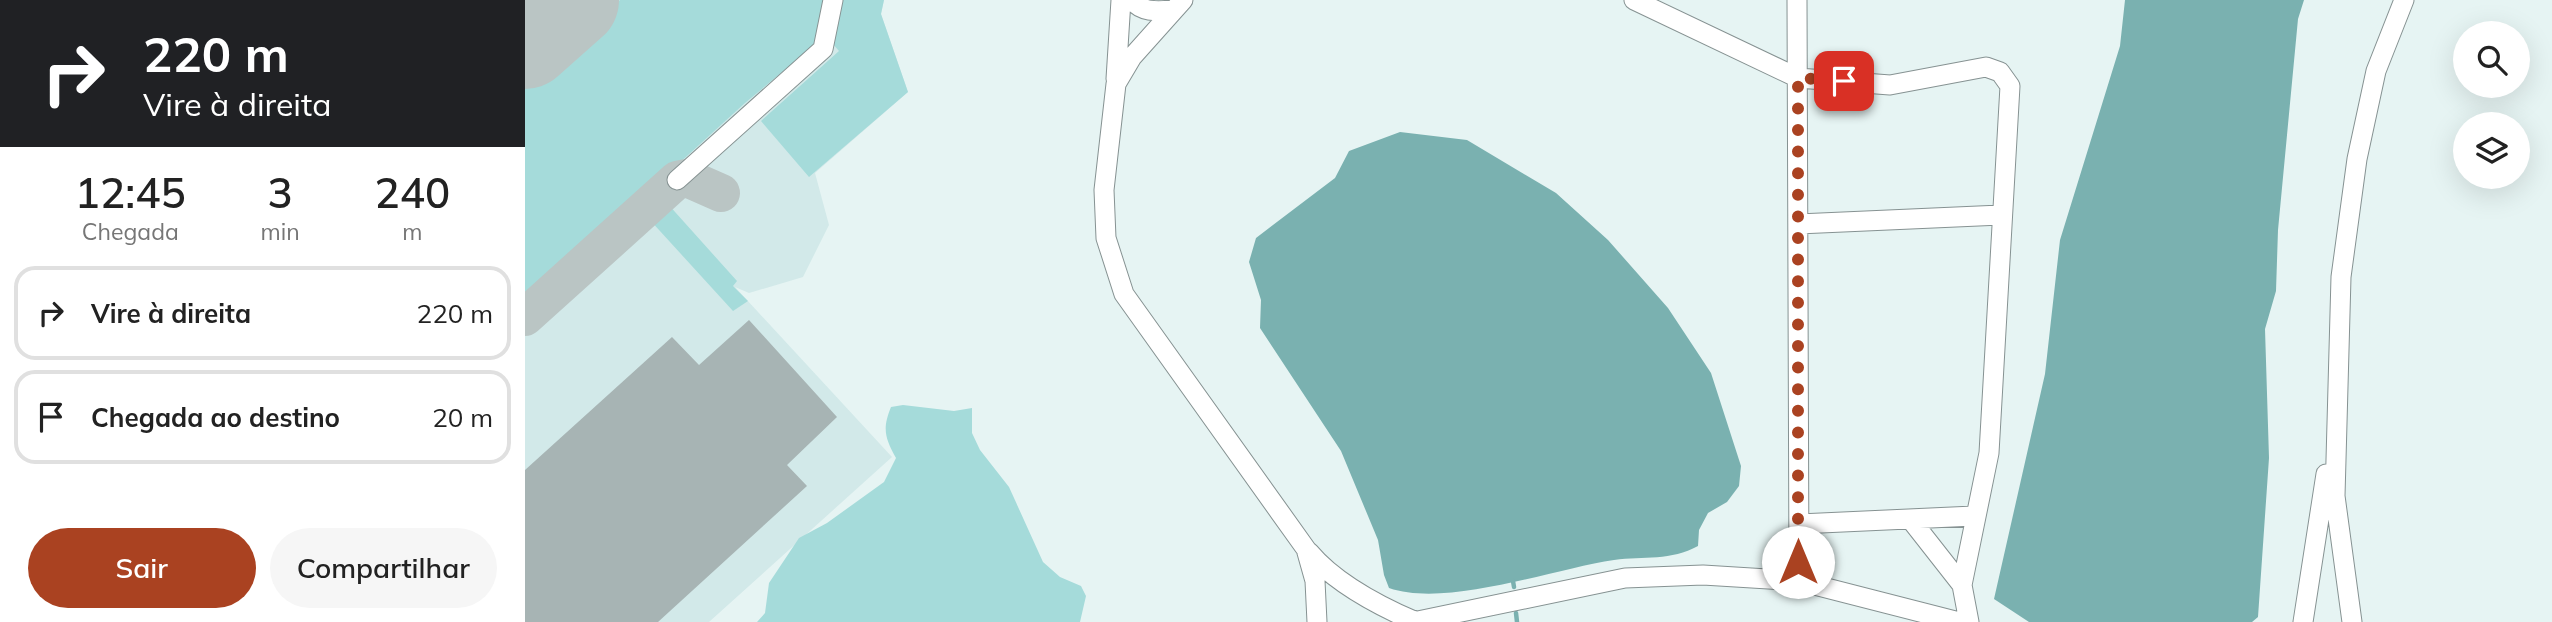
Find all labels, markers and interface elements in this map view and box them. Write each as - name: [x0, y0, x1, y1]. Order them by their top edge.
- map controls: [2453, 21, 2530, 189]
- button: search: [2453, 21, 2530, 98]
- text: 220 m: [143, 23, 289, 84]
- icon: right: [28, 28, 119, 119]
- pin: [1814, 51, 1874, 111]
- icon: arrive: [1825, 62, 1863, 100]
- text: Vire à direita: [143, 84, 331, 124]
- button: layers: [2453, 112, 2530, 189]
- text: 12:45: [75, 166, 186, 219]
- text: 3: [267, 166, 293, 219]
- text: 240: [375, 166, 450, 219]
- text: Chegada: [82, 217, 179, 246]
- text: min: [260, 217, 300, 246]
- text: m: [402, 217, 422, 246]
- icon: right: [32, 294, 70, 332]
- text: Vire à direita: [91, 297, 251, 330]
- text: 220 m: [417, 297, 493, 330]
- icon: arrive: [32, 398, 70, 436]
- text: Chegada ao destino: [91, 401, 340, 434]
- text: 20 m: [432, 401, 493, 434]
- position arrow: [1761, 525, 1835, 599]
- button: Sair: [28, 528, 256, 608]
- button: Compartilhar: [270, 528, 497, 608]

